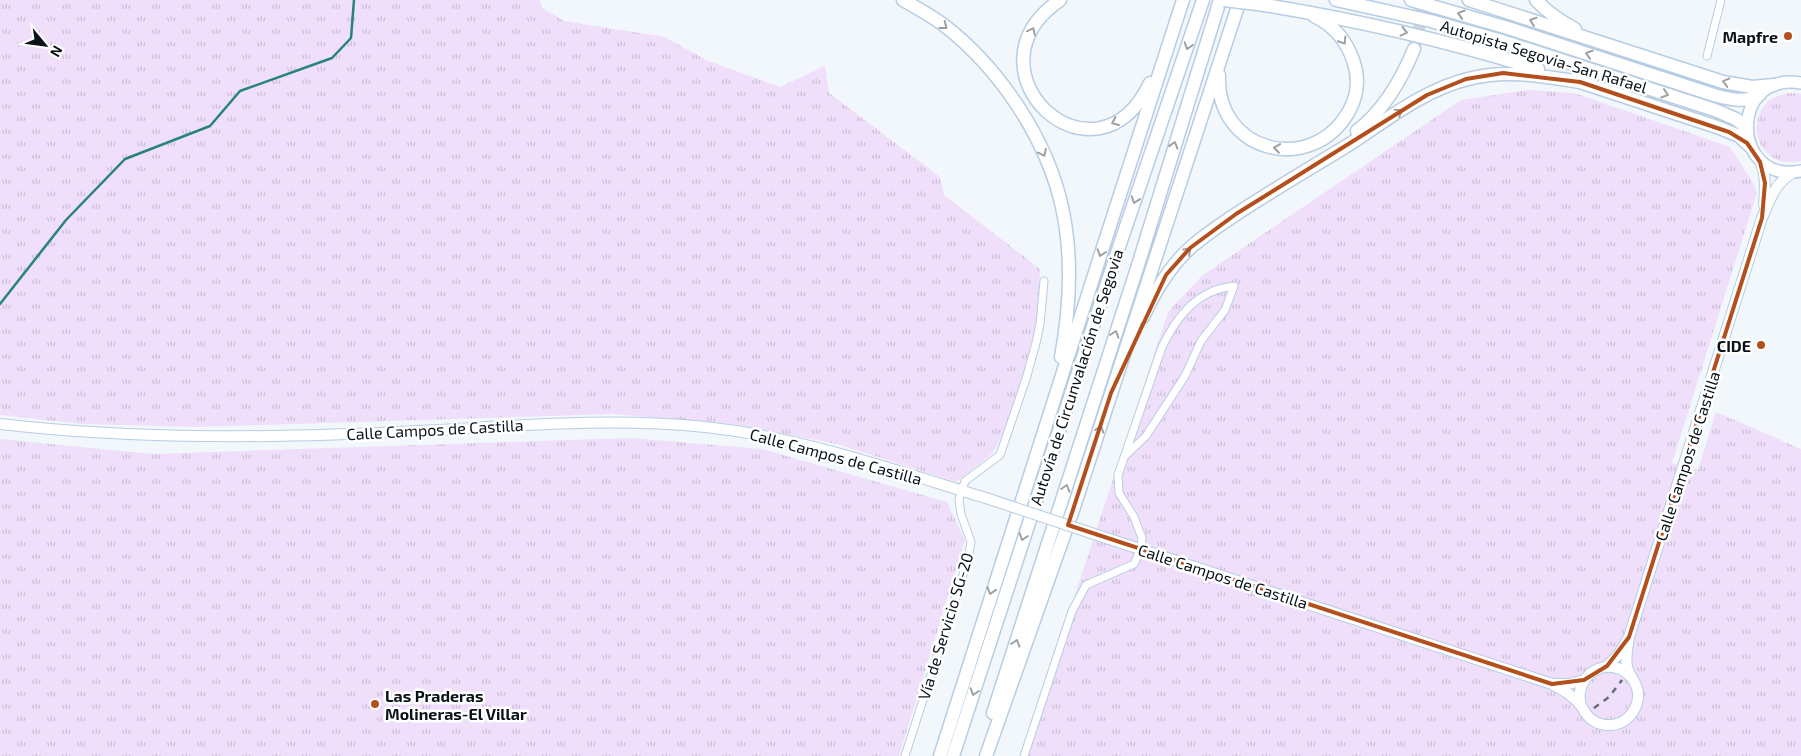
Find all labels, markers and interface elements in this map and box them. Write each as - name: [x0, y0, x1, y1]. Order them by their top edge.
- one-way arrow: [1457, 9, 1466, 19]
- street label: Autopista Segovia-San Rafael: [1438, 15, 1650, 97]
- one-way arrow: [1530, 17, 1538, 27]
- north arrow: [20, 20, 70, 70]
- one-way arrow: [938, 21, 947, 29]
- one-way arrow: [1399, 26, 1408, 37]
- one-way arrow: [1026, 27, 1036, 36]
- place label: Mapfre: [1722, 27, 1778, 46]
- marker: Mapfre: [1782, 30, 1794, 42]
- one-way arrow: [1337, 35, 1346, 44]
- one-way arrow: [1183, 42, 1193, 50]
- text: N: [47, 43, 67, 60]
- one-way arrow: [1585, 50, 1594, 60]
- one-way arrow: [1722, 78, 1730, 88]
- one-way arrow: [1660, 88, 1669, 98]
- one-way arrow: [1394, 109, 1403, 118]
- one-way arrow: [1111, 116, 1120, 126]
- one-way arrow: [1168, 141, 1178, 150]
- one-way arrow: [1273, 143, 1281, 154]
- one-way arrow: [1037, 148, 1047, 157]
- one-way arrow: [1131, 195, 1141, 204]
- street label: Autovía de Circunvalación de Segovia: [1026, 246, 1126, 508]
- one-way arrow: [1182, 248, 1191, 257]
- one-way arrow: [1097, 249, 1107, 257]
- one-way arrow: [1110, 330, 1120, 338]
- place label: CIDE: [1717, 336, 1751, 355]
- marker: CIDE: [1755, 339, 1767, 351]
- street label: Calle Campos de Castilla: [1651, 369, 1723, 543]
- street label: Calle Campos de Castilla: [346, 415, 524, 443]
- street label: Calle Campos de Castilla: [748, 424, 924, 488]
- one-way arrow: [1094, 425, 1104, 433]
- one-way arrow: [1060, 485, 1070, 493]
- one-way arrow: [1019, 532, 1029, 541]
- street label: Calle Campos de Castilla: [1136, 540, 1310, 612]
- street label: Vía de Servicio SG-20: [914, 550, 976, 702]
- one-way arrow: [987, 586, 997, 594]
- one-way arrow: [1010, 639, 1020, 648]
- place label: Las Praderas Molineras-El Villar: [385, 686, 527, 723]
- one-way arrow: [969, 687, 979, 695]
- marker: Las Praderas Molineras-El Villar: [369, 698, 381, 710]

